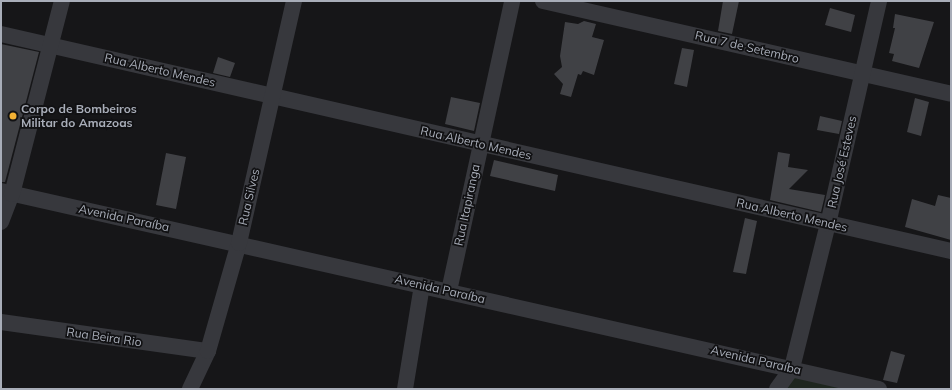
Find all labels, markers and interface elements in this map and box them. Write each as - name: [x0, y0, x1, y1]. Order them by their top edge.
- street label: Rua 7 de Setembro: [694, 28, 800, 66]
- street label: Rua Alberto Mendes: [103, 50, 217, 90]
- place label: Corpo de Bombeiros Militar do Amazoas: [21, 102, 137, 130]
- marker: Corpo de Bombeiros Militar do Amazoas: [8, 111, 18, 121]
- street label: Rua José Esteves: [824, 114, 860, 210]
- street label: Rua Alberto Mendes: [419, 123, 533, 163]
- street label: Rua Itapiranga: [451, 163, 483, 247]
- street label: Rua Silves: [236, 167, 262, 227]
- street label: Rua Alberto Mendes: [735, 195, 849, 235]
- street label: Avenida Paraíba: [77, 201, 171, 235]
- street label: Avenida Paraíba: [393, 272, 487, 306]
- street label: Rua Beira Rio: [65, 325, 143, 349]
- street label: Avenida Paraíba: [709, 343, 803, 377]

